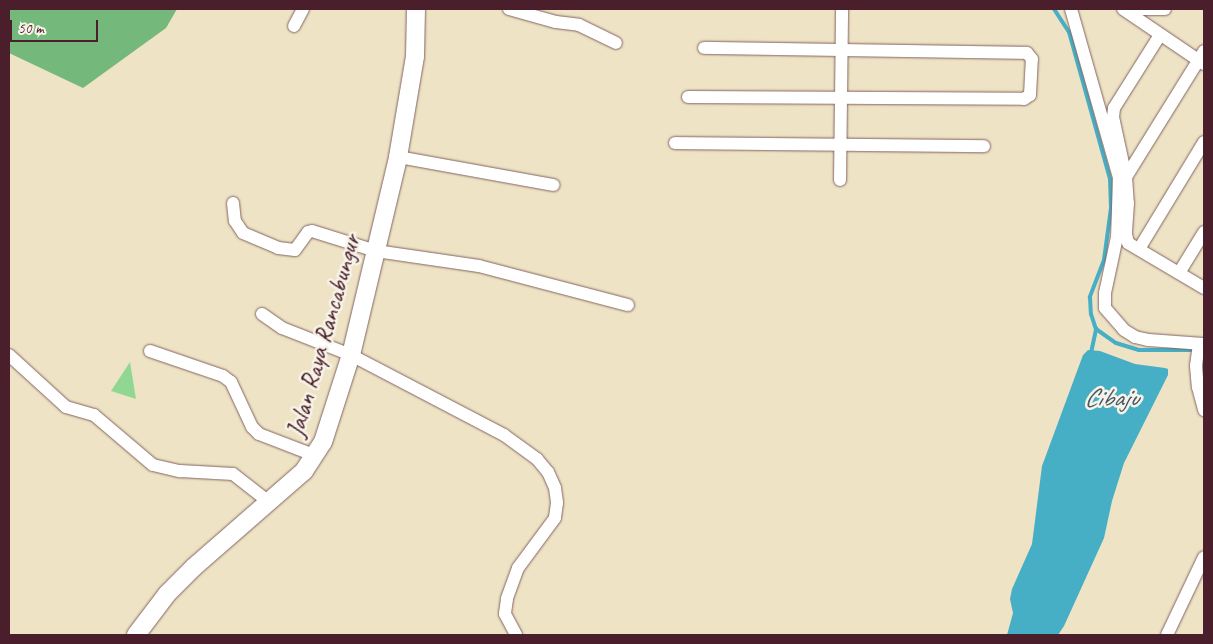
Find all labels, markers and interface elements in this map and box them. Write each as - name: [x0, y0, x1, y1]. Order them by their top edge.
- scale bar: [12, 10, 100, 42]
- text: 50 m: [18, 19, 44, 38]
- street label: Jalan Raya Rancabungur: [281, 231, 367, 441]
- water label: Cibaju: [1084, 382, 1138, 414]

